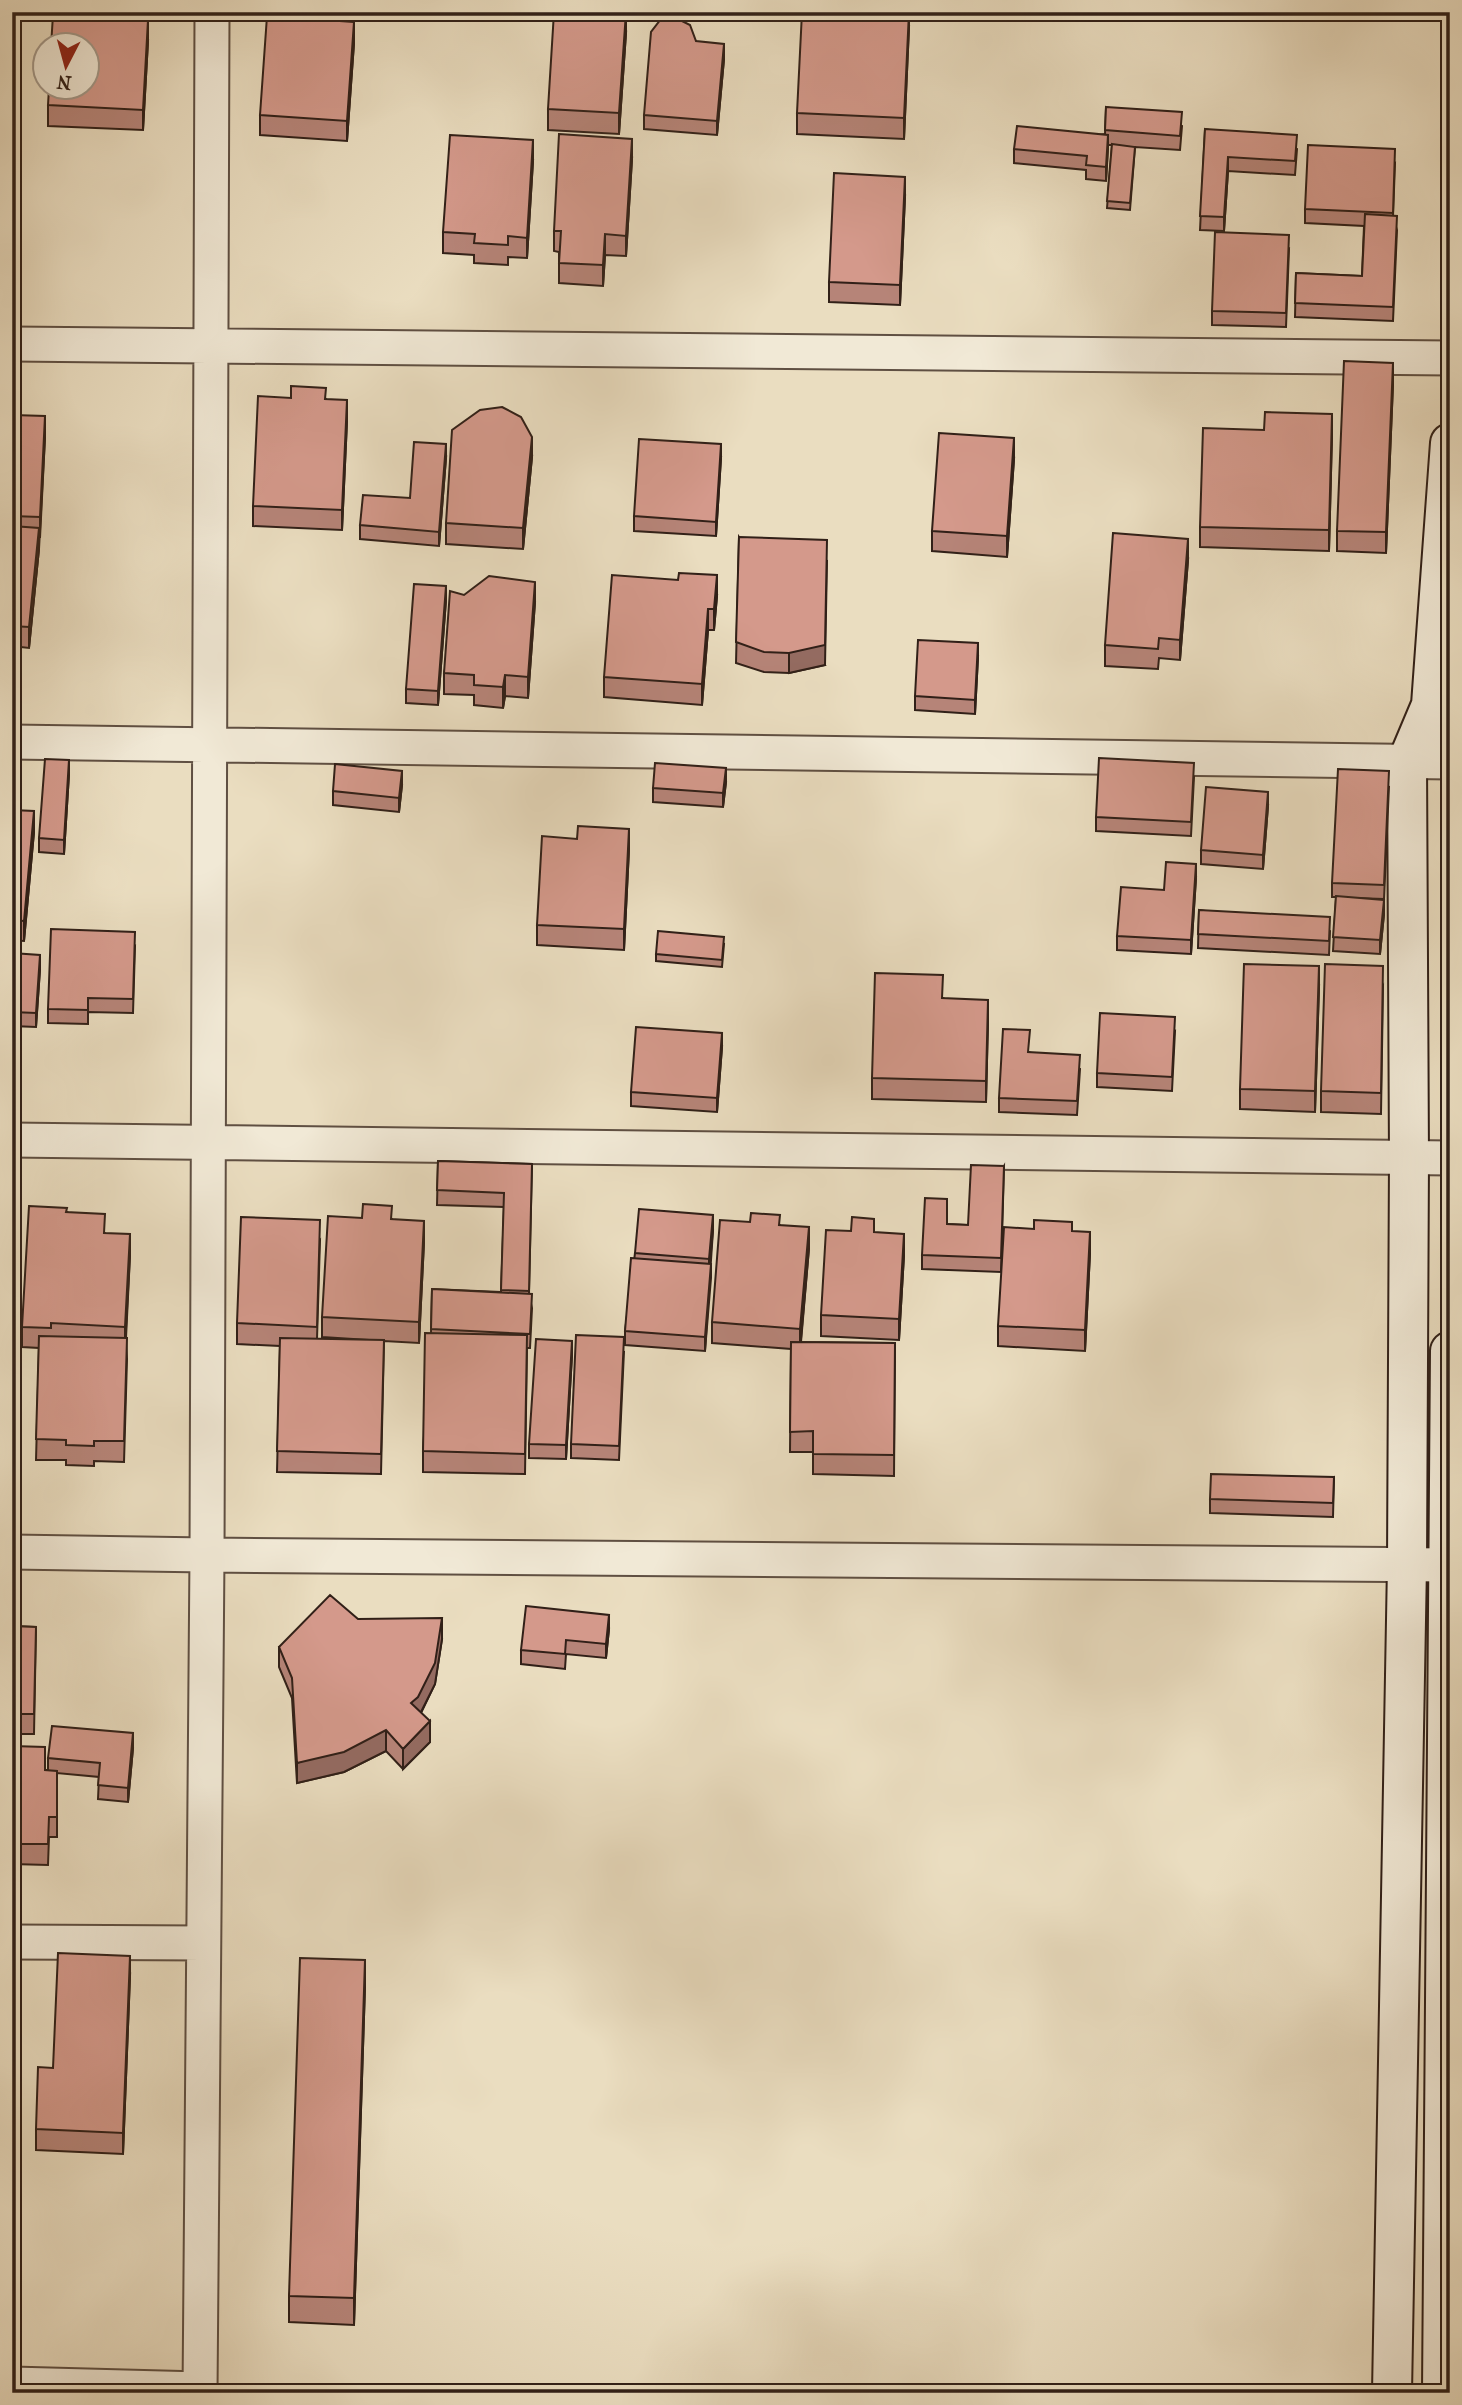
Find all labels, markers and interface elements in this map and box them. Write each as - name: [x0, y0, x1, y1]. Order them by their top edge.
- north arrow: [32, 32, 102, 102]
- text: N: [55, 70, 73, 94]

